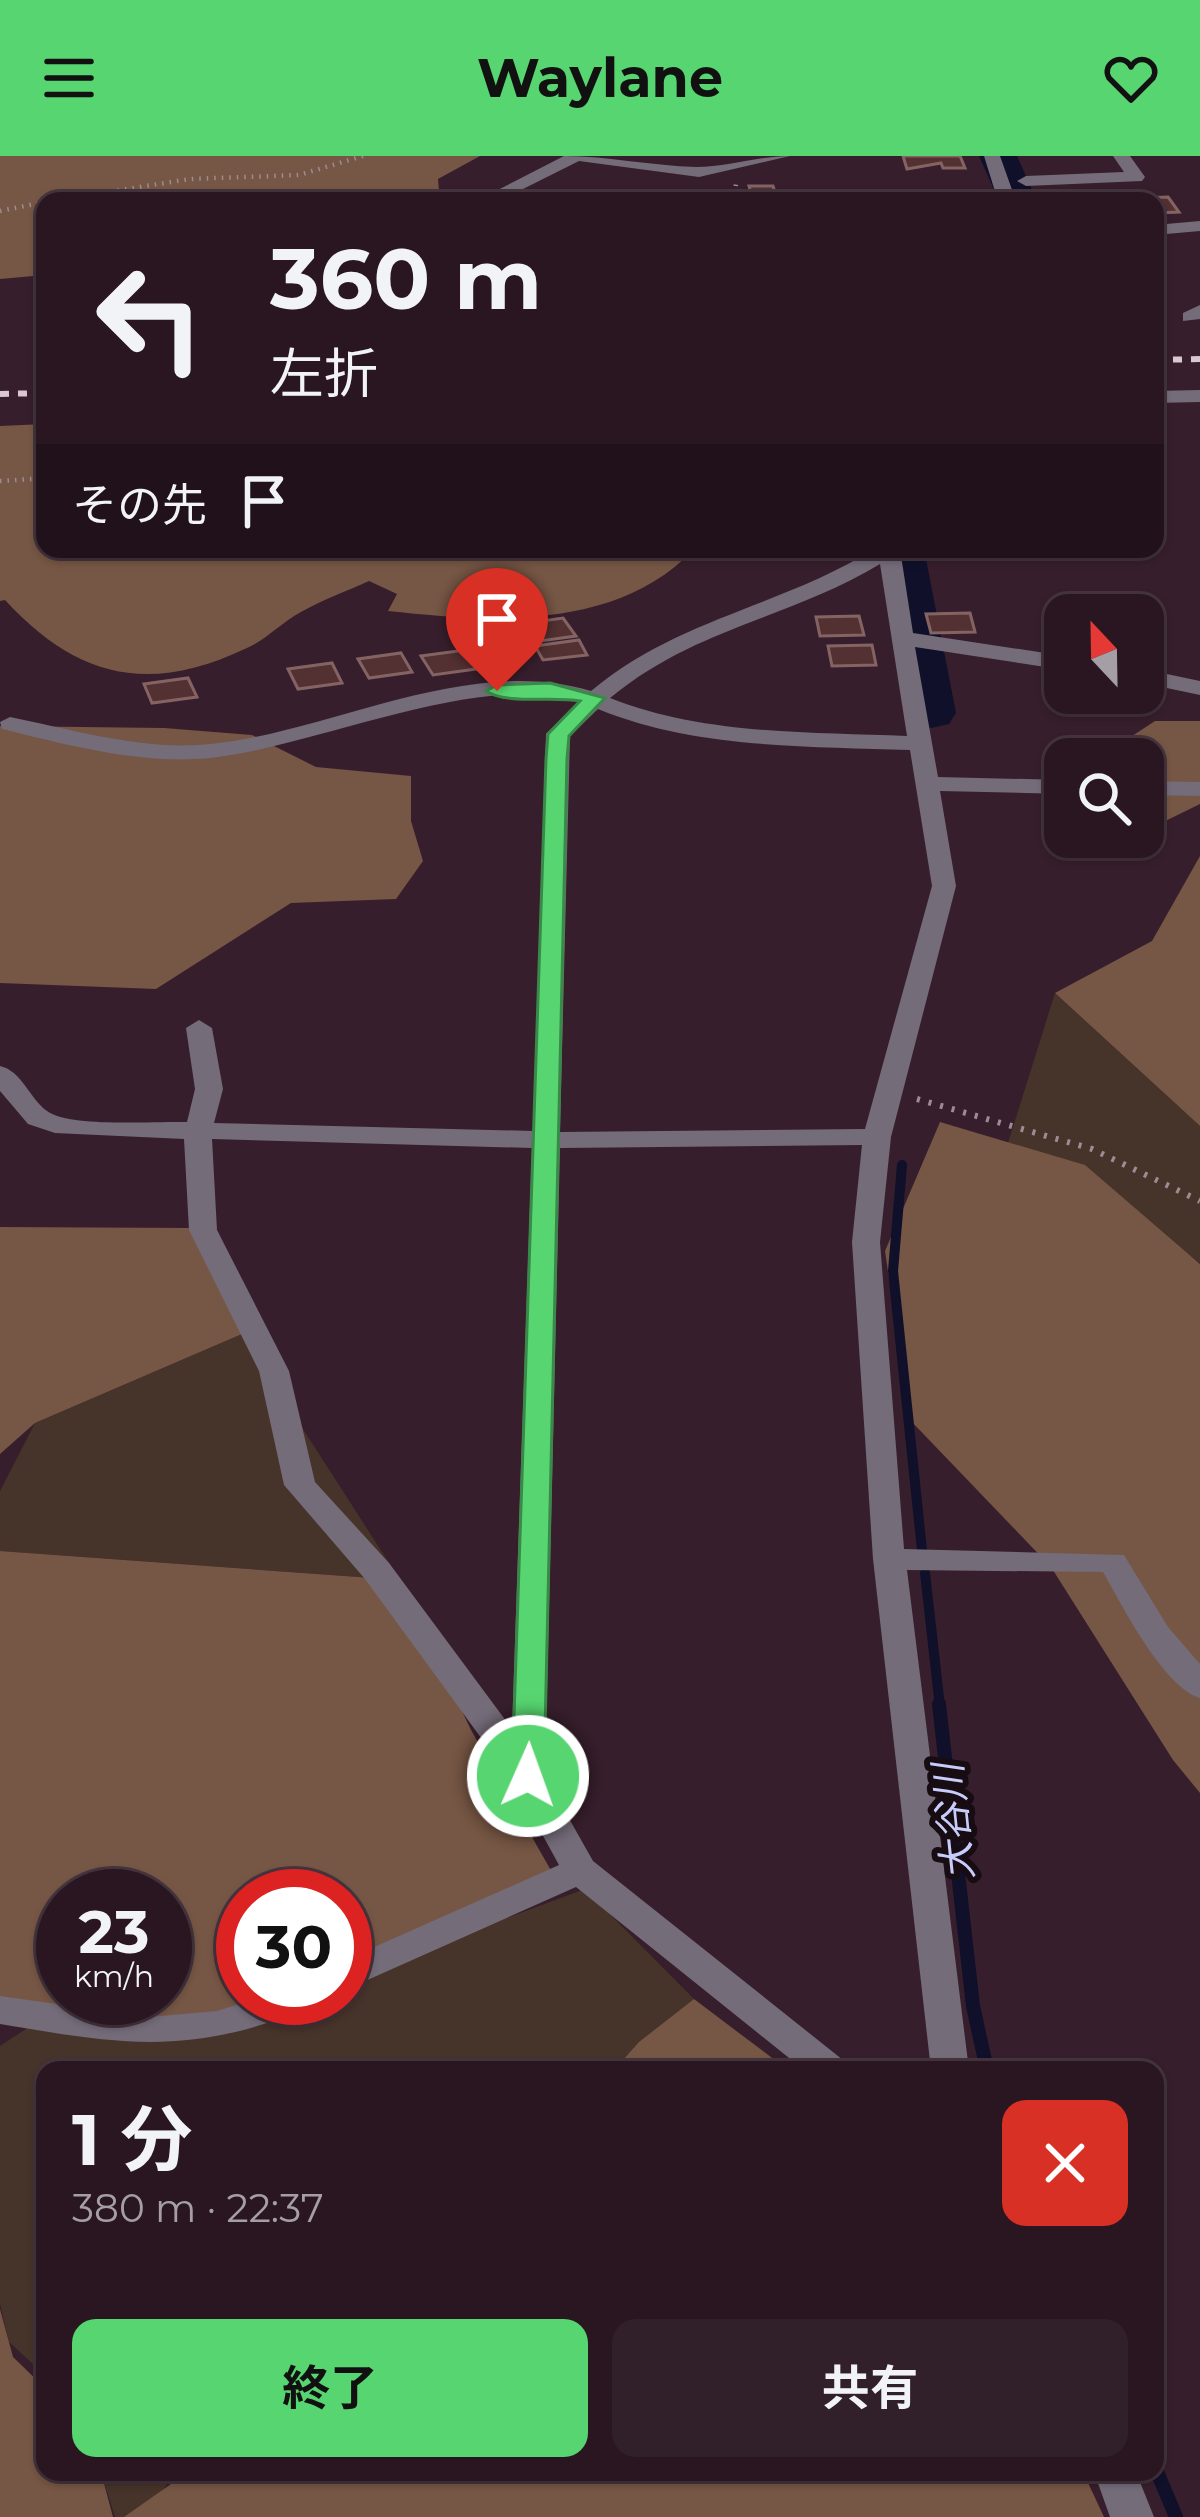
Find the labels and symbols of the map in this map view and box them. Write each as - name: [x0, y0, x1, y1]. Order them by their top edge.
- pin: [446, 568, 548, 691]
- north arrow: [1044, 594, 1164, 714]
- position arrow: [465, 1713, 591, 1839]
- water label: 大谷川: [923, 1757, 983, 1883]
- speed limit sign: 30: [216, 1869, 372, 2025]

